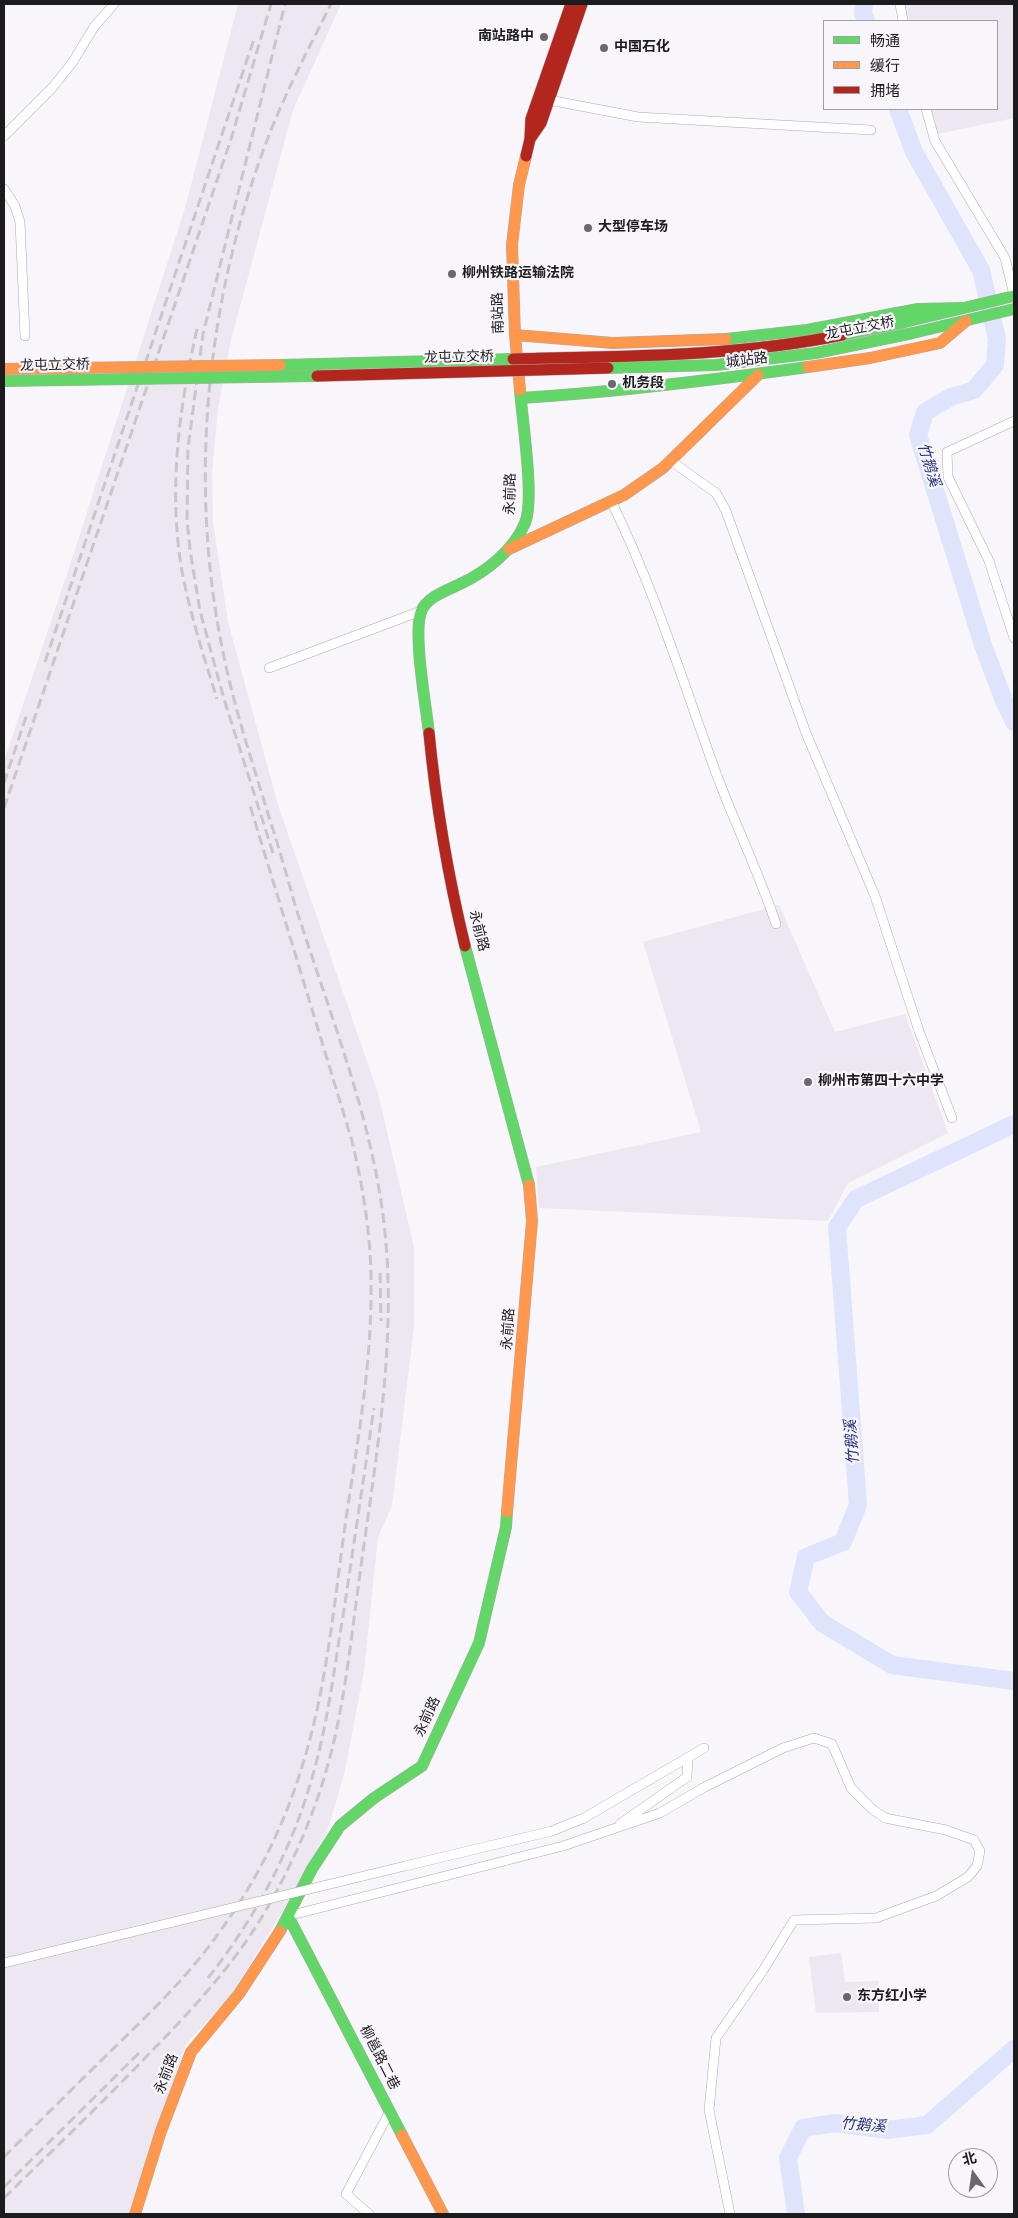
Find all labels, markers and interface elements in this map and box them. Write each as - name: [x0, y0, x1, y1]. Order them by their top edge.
- legend: [823, 20, 998, 110]
- place label: 南站路中: [478, 29, 534, 45]
- marker: 南站路中: [538, 31, 550, 43]
- text: 畅通: [870, 31, 900, 51]
- place label: 中国石化: [614, 40, 670, 56]
- marker: 中国石化: [598, 42, 610, 54]
- text: 缓行: [870, 56, 900, 76]
- text: 拥堵: [870, 81, 900, 101]
- place label: 大型停车场: [598, 220, 668, 236]
- marker: 大型停车场: [582, 222, 594, 234]
- place label: 柳州铁路运输法院: [462, 266, 574, 282]
- marker: 柳州铁路运输法院: [446, 268, 458, 280]
- street label: 南站路: [490, 292, 508, 334]
- street label: 龙屯立交桥: [824, 314, 896, 344]
- street label: 龙屯立交桥: [424, 349, 494, 367]
- street label: 城站路: [725, 350, 769, 372]
- street label: 龙屯立交桥: [20, 357, 90, 375]
- place label: 机务段: [622, 376, 664, 392]
- marker: 机务段: [606, 378, 618, 390]
- water label: 竹鹅溪: [913, 441, 943, 489]
- street label: 永前路: [502, 473, 520, 515]
- street label: 永前路: [465, 909, 491, 953]
- place label: 柳州市第四十六中学: [818, 1074, 944, 1090]
- marker: 柳州市第四十六中学: [802, 1076, 814, 1088]
- street label: 永前路: [499, 1307, 519, 1351]
- water label: 竹鹅溪: [842, 1419, 864, 1465]
- street label: 永前路: [412, 1694, 444, 1740]
- place label: 东方红小学: [857, 1989, 927, 2005]
- marker: 东方红小学: [841, 1991, 853, 2003]
- street label: 柳邕路二巷: [356, 2023, 402, 2093]
- street label: 永前路: [152, 2051, 182, 2097]
- water label: 竹鹅溪: [840, 2115, 886, 2137]
- north arrow: [948, 2148, 998, 2198]
- text: 北: [960, 2148, 979, 2170]

